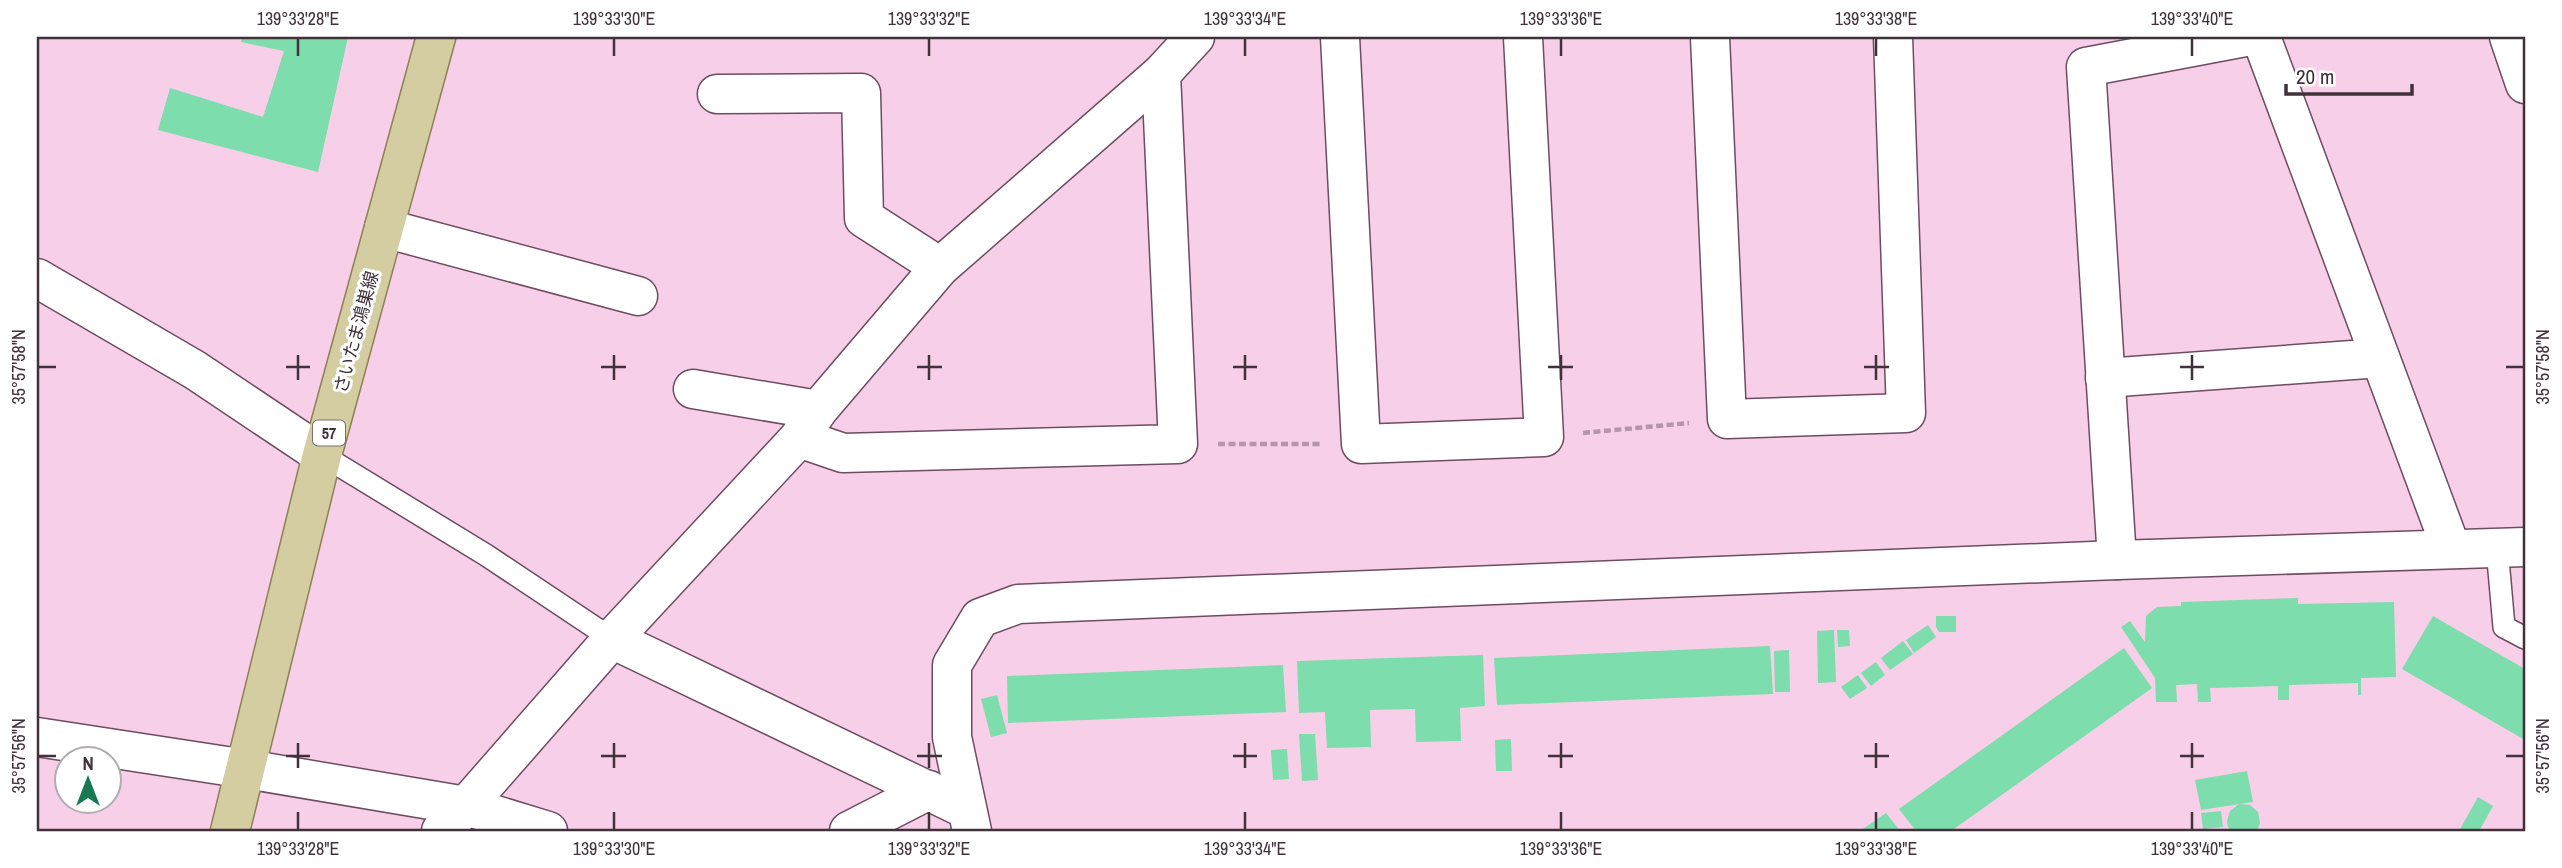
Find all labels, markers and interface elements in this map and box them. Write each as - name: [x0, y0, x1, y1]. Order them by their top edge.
- text: 139°33'28"E: [257, 6, 339, 31]
- text: 139°33'30"E: [573, 6, 655, 31]
- text: 139°33'32"E: [888, 6, 970, 31]
- text: 139°33'34"E: [1204, 6, 1286, 31]
- text: 139°33'36"E: [1520, 6, 1602, 31]
- text: 139°33'38"E: [1835, 6, 1917, 31]
- text: 139°33'40"E: [2151, 6, 2233, 31]
- scale bar: [2286, 52, 2412, 96]
- text: 20 m: [2296, 62, 2334, 91]
- street label: さいたま鴻巣線: [328, 268, 384, 396]
- text: 35°57'58"N: [6, 329, 31, 405]
- text: 35°57'58"N: [2530, 329, 2555, 405]
- road number: 57: [313, 420, 345, 446]
- text: 35°57'56"N: [6, 718, 31, 794]
- text: 35°57'56"N: [2530, 718, 2555, 794]
- north arrow: [52, 746, 122, 816]
- text: N: [82, 750, 94, 776]
- text: 139°33'28"E: [257, 836, 339, 861]
- text: 139°33'30"E: [573, 836, 655, 861]
- text: 139°33'32"E: [888, 836, 970, 861]
- text: 139°33'34"E: [1204, 836, 1286, 861]
- text: 139°33'36"E: [1520, 836, 1602, 861]
- text: 139°33'38"E: [1835, 836, 1917, 861]
- text: 139°33'40"E: [2151, 836, 2233, 861]

